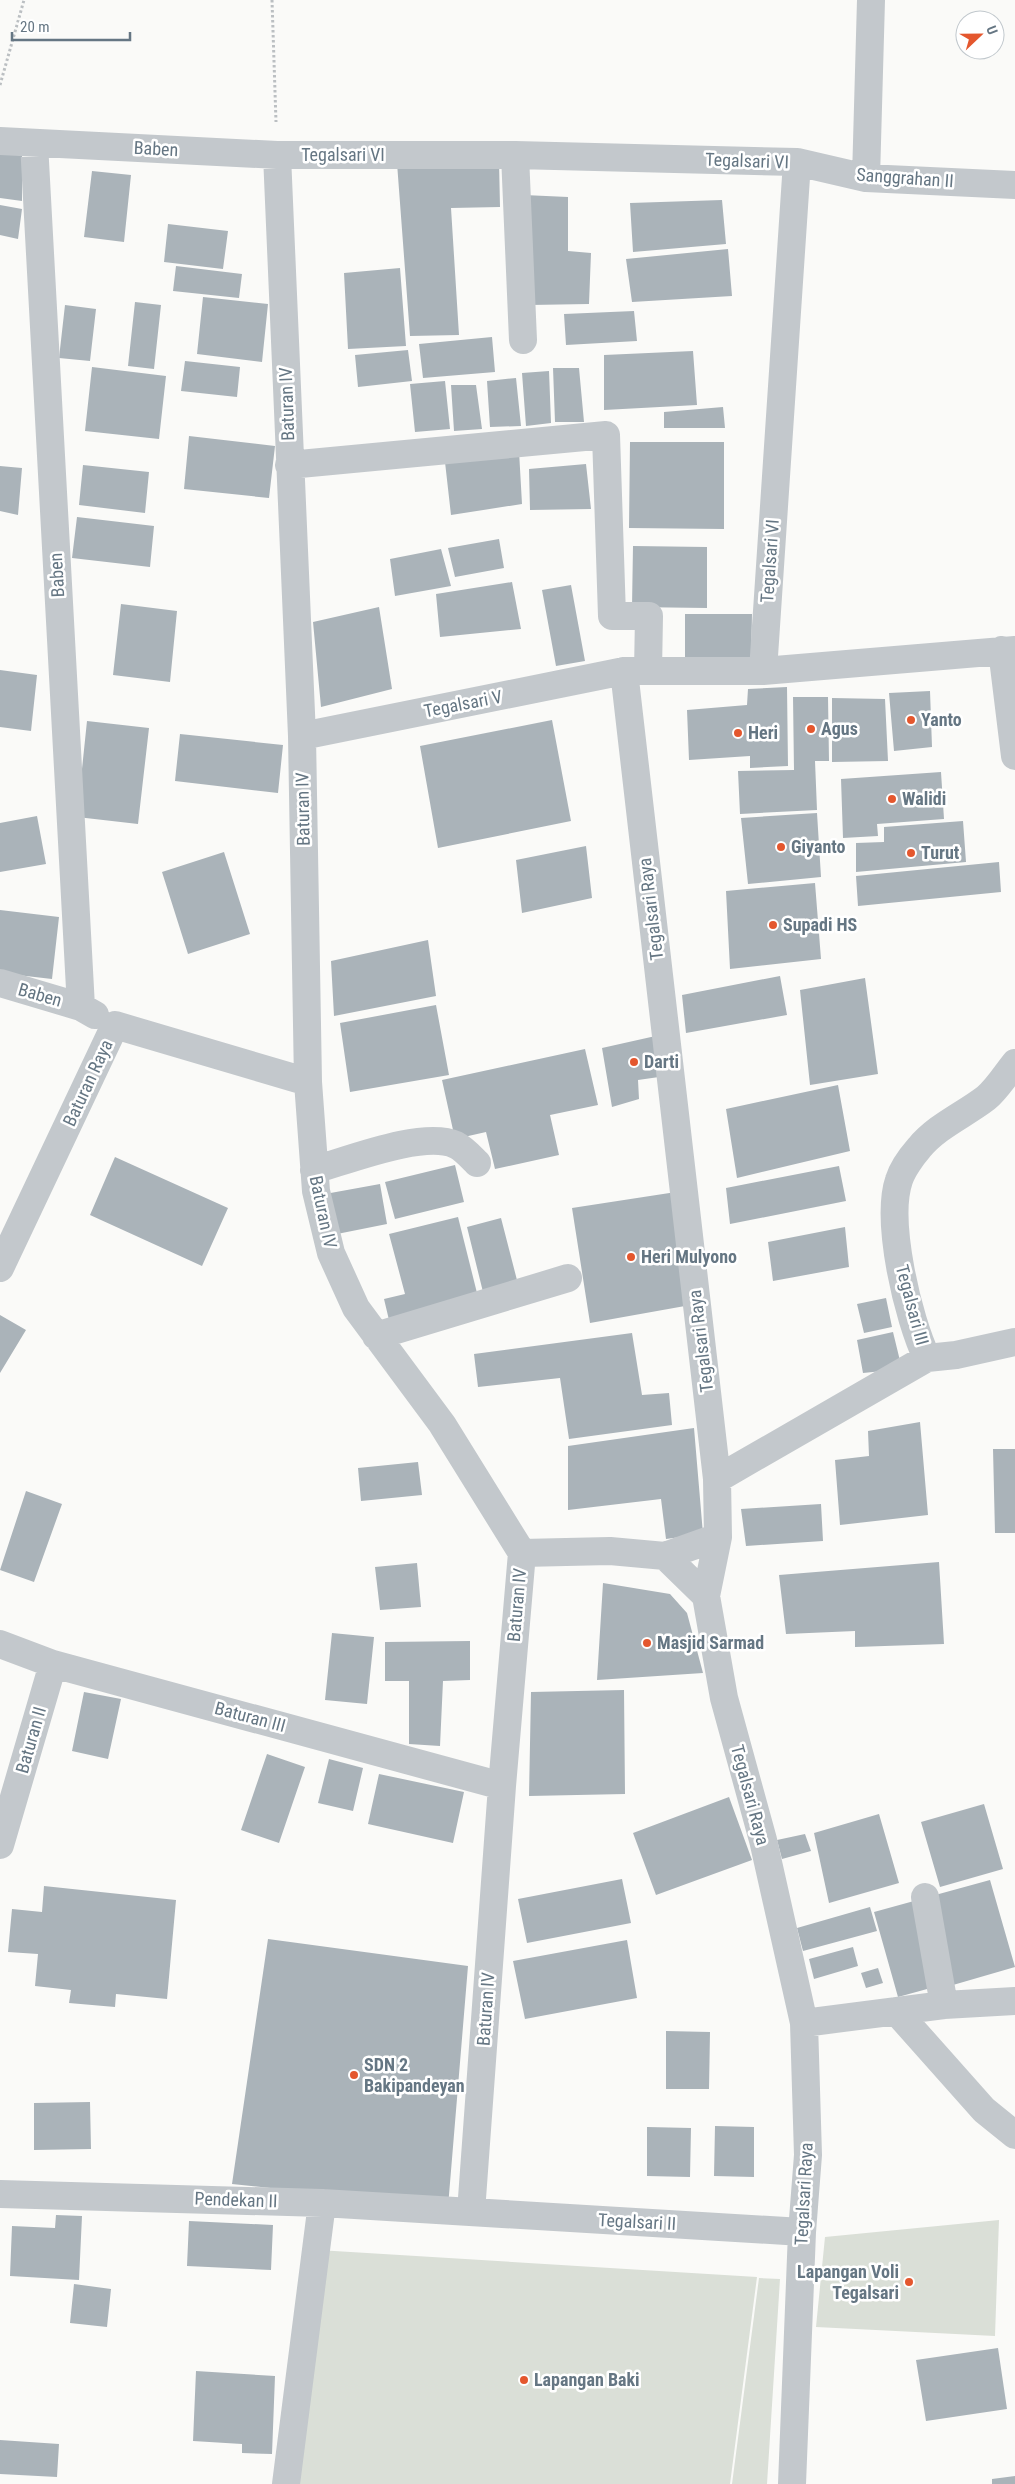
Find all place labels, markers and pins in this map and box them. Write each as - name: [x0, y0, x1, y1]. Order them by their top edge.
- place label: Yanto: [921, 709, 962, 730]
- marker: Yanto: [905, 714, 917, 726]
- place label: Agus: [821, 718, 858, 739]
- place label: Heri: [748, 722, 778, 743]
- marker: Agus: [805, 723, 817, 735]
- marker: Heri: [732, 727, 744, 739]
- place label: Walidi: [902, 788, 946, 809]
- marker: Walidi: [886, 793, 898, 805]
- place label: Giyanto: [791, 836, 846, 857]
- marker: Giyanto: [775, 841, 787, 853]
- place label: Turut: [921, 842, 960, 863]
- marker: Turut: [905, 847, 917, 859]
- place label: Supadi HS: [783, 914, 858, 935]
- marker: Supadi HS: [767, 919, 779, 931]
- place label: Darti: [644, 1051, 679, 1072]
- marker: Darti: [628, 1056, 640, 1068]
- place label: Heri Mulyono: [641, 1246, 737, 1267]
- marker: Heri Mulyono: [625, 1251, 637, 1263]
- place label: Masjid Sarmad: [657, 1632, 764, 1653]
- marker: Masjid Sarmad: [641, 1637, 653, 1649]
- place label: SDN 2 Bakipandeyan: [364, 2054, 465, 2096]
- marker: SDN 2 Bakipandeyan: [348, 2069, 360, 2081]
- place label: Lapangan Voli Tegalsari: [797, 2261, 899, 2303]
- marker: Lapangan Voli Tegalsari: [903, 2276, 915, 2288]
- place label: Lapangan Baki: [534, 2369, 640, 2390]
- marker: Lapangan Baki: [518, 2374, 530, 2386]

